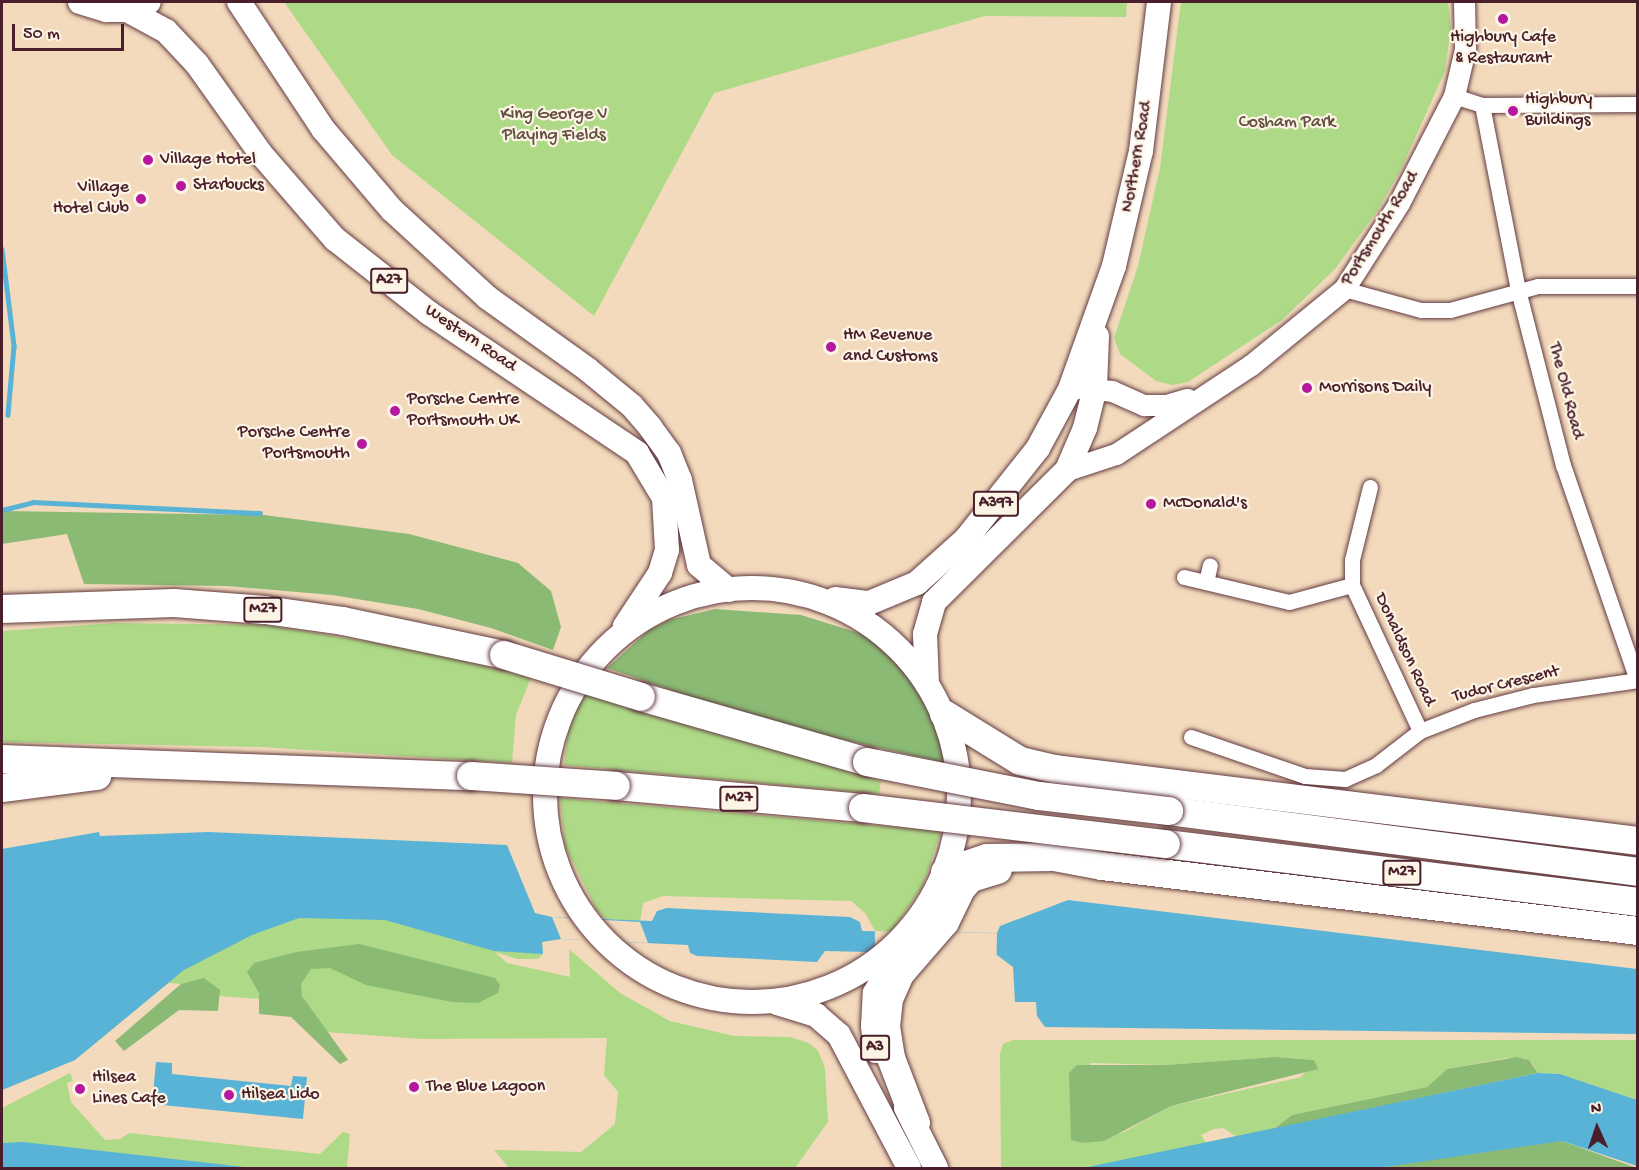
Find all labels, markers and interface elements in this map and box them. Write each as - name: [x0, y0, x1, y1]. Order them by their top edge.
- scale bar: [15, 12, 128, 50]
- marker: Highbury Cafe & Restaurant: [1496, 12, 1510, 26]
- text: 50 m: [23, 24, 60, 45]
- place label: Highbury Cafe & Restaurant: [1450, 28, 1556, 70]
- place label: Highbury Buildings: [1525, 90, 1592, 132]
- street label: Northern Road: [1118, 100, 1158, 214]
- marker: Highbury Buildings: [1506, 104, 1520, 118]
- park label: King George V Playing Fields: [500, 105, 608, 148]
- park label: Cosham Park: [1239, 112, 1335, 134]
- place label: Village Hotel: [160, 149, 256, 171]
- marker: Village Hotel: [141, 153, 155, 167]
- street label: Portsmouth Road: [1337, 168, 1425, 290]
- place label: Starbucks: [193, 175, 264, 197]
- place label: Village Hotel Club: [53, 178, 129, 220]
- marker: Starbucks: [174, 179, 188, 193]
- marker: Village Hotel Club: [134, 192, 148, 206]
- road number: A27: [370, 268, 408, 294]
- street label: Western Road: [420, 300, 520, 378]
- place label: HM Revenue and Customs: [843, 326, 937, 368]
- marker: HM Revenue and Customs: [824, 340, 838, 354]
- street label: The Old Road: [1543, 340, 1587, 442]
- place label: Morrisons Daily: [1319, 377, 1431, 399]
- marker: Morrisons Daily: [1300, 381, 1314, 395]
- place label: Porsche Centre Portsmouth UK: [407, 390, 519, 432]
- marker: Porsche Centre Portsmouth UK: [388, 404, 402, 418]
- place label: Porsche Centre Portsmouth: [238, 423, 350, 466]
- marker: Porsche Centre Portsmouth: [355, 437, 369, 451]
- road number: A397: [972, 491, 1020, 517]
- place label: McDonald's: [1163, 493, 1247, 515]
- marker: McDonald's: [1144, 497, 1158, 511]
- street label: Donaldson Road: [1368, 590, 1440, 710]
- road number: M27: [242, 597, 284, 623]
- street label: Tudor Crescent: [1450, 661, 1562, 709]
- road number: M27: [718, 786, 760, 812]
- road number: M27: [1381, 860, 1423, 886]
- road number: A3: [860, 1035, 890, 1061]
- place label: Hilsea Lines Cafe: [92, 1068, 166, 1110]
- place label: The Blue Lagoon: [426, 1076, 545, 1098]
- marker: The Blue Lagoon: [407, 1080, 421, 1094]
- marker: Hilsea Lines Cafe: [73, 1082, 87, 1096]
- place label: Hilsea Lido: [241, 1084, 320, 1106]
- marker: Hilsea Lido: [222, 1088, 236, 1102]
- north arrow: [1567, 1098, 1627, 1158]
- text: N: [1590, 1100, 1602, 1119]

